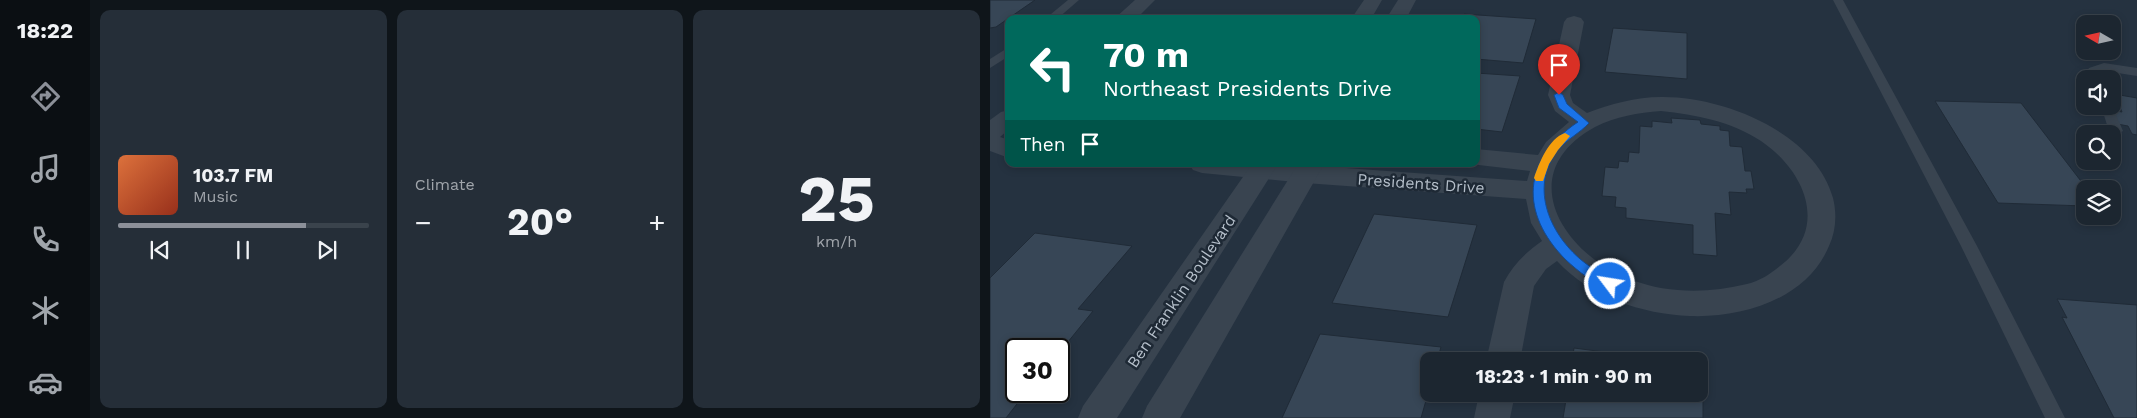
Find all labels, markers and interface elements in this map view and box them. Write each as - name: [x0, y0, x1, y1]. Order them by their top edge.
- north arrow: [2076, 15, 2121, 60]
- map controls: [2076, 15, 2121, 225]
- text: 18:22: [17, 18, 73, 43]
- text: 70 m: [1103, 34, 1189, 76]
- icon: left: [1020, 35, 1085, 100]
- pin: [1538, 44, 1580, 95]
- icon: arrive: [1545, 51, 1573, 79]
- button: sound: [2076, 70, 2121, 115]
- text: Northeast Presidents Drive: [1103, 76, 1392, 101]
- icon: directions: [28, 79, 63, 114]
- button: search: [2076, 125, 2121, 170]
- icon: arrive: [1076, 130, 1104, 158]
- text: Then: [1020, 133, 1066, 156]
- icon: music: [28, 151, 63, 186]
- text: 25: [798, 161, 875, 237]
- text: 103.7 FM: [193, 164, 273, 187]
- street label: Presidents Drive: [1357, 170, 1485, 197]
- text: Climate: [415, 175, 475, 194]
- button: layers: [2076, 180, 2121, 225]
- text: Music: [193, 187, 238, 206]
- text: 20°: [507, 200, 573, 244]
- text: −: [415, 206, 432, 239]
- text: +: [648, 206, 665, 239]
- street label: Ben Franklin Boulevard: [1123, 211, 1240, 371]
- icon: phone: [28, 222, 63, 257]
- text: km/h: [816, 232, 857, 251]
- icon: previous: [146, 236, 174, 264]
- icon: pause: [229, 236, 257, 264]
- icon: next: [313, 236, 341, 264]
- position arrow: [1583, 257, 1635, 309]
- icon: climate: [28, 293, 63, 328]
- speed limit sign: 30: [1005, 338, 1070, 403]
- icon: car: [28, 365, 63, 400]
- text: 18:23 · 1 min · 90 m: [1476, 365, 1652, 388]

